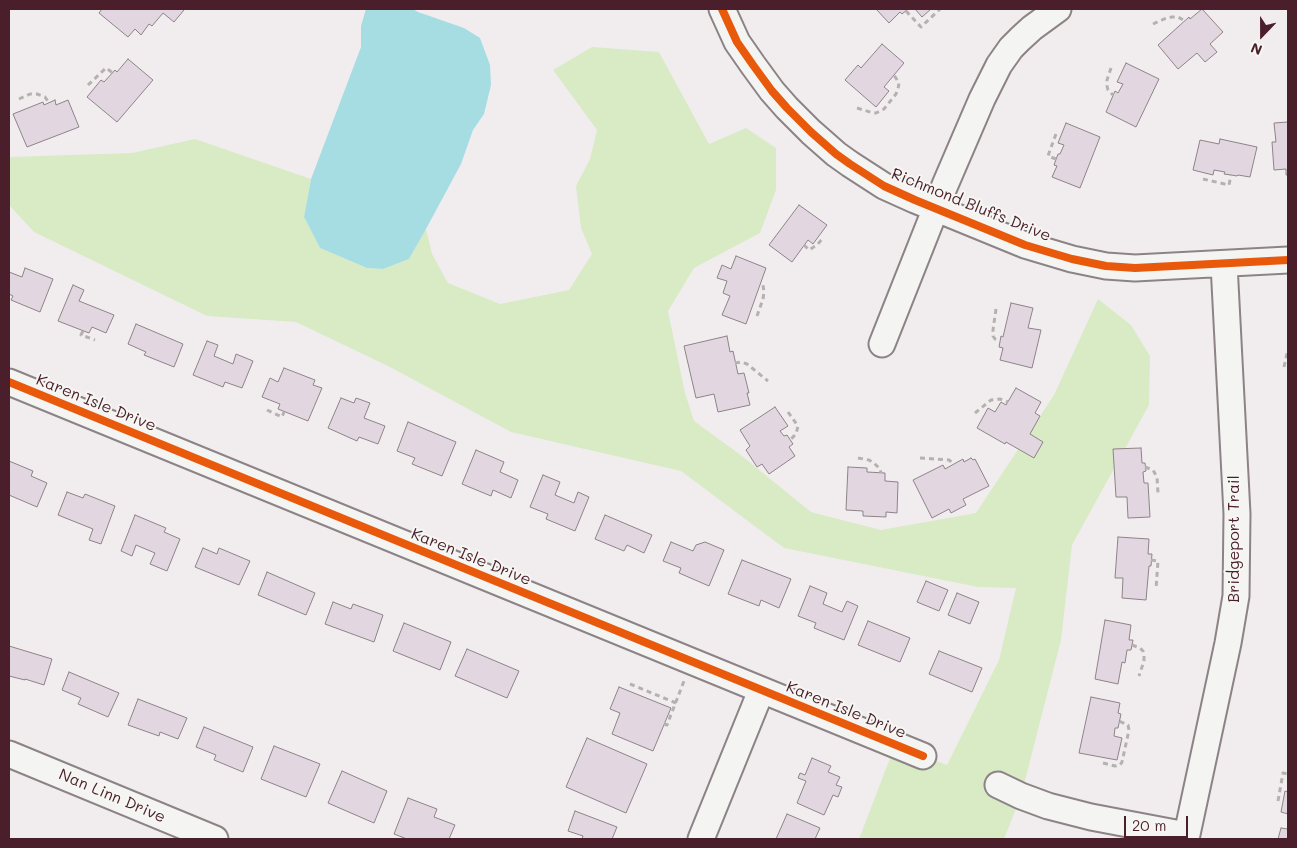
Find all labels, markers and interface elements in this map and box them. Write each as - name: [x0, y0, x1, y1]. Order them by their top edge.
- north arrow: [1237, 10, 1287, 60]
- text: N: [1248, 39, 1265, 60]
- street label: Richmond Bluffs Drive: [888, 164, 1054, 246]
- street label: Karen Isle Drive: [33, 370, 159, 436]
- street label: Bridgeport Trail: [1224, 475, 1244, 603]
- street label: Karen Isle Drive: [408, 524, 534, 590]
- street label: Karen Isle Drive: [783, 677, 909, 743]
- street label: Nan Linn Drive: [56, 765, 168, 827]
- scale bar: [1127, 806, 1191, 838]
- text: 20 m: [1132, 815, 1166, 835]

